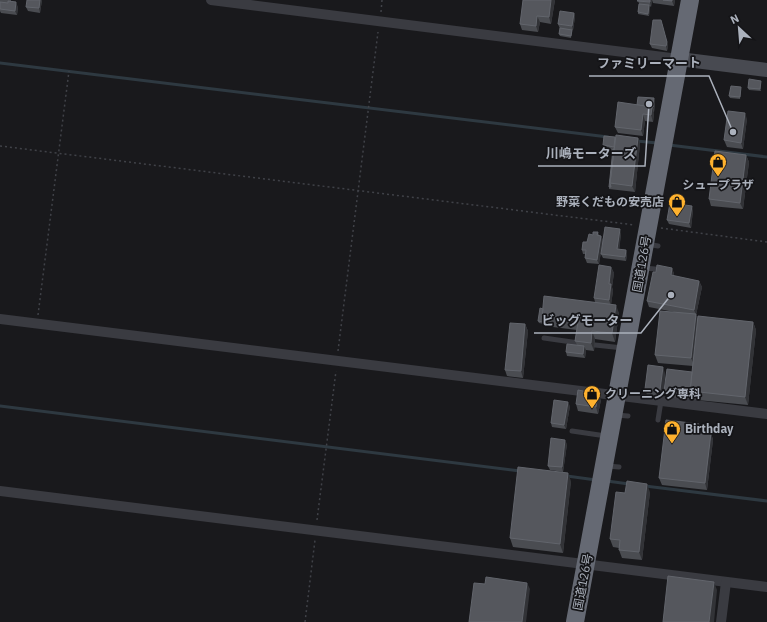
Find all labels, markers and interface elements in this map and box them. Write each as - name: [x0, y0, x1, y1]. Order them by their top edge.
- north arrow: [719, 8, 759, 48]
- text: N: [728, 11, 741, 27]
- callout: ファミリーマート: [589, 51, 709, 76]
- text: ファミリーマート: [597, 55, 701, 72]
- callout: 川嶋モーターズ: [538, 141, 645, 166]
- text: 川嶋モーターズ: [546, 145, 636, 162]
- shop icon: シュープラザ: [708, 152, 728, 177]
- place label: シュープラザ: [682, 177, 754, 192]
- shop icon: 野菜くだもの安売店: [667, 192, 687, 217]
- place label: 野菜くだもの安売店: [556, 194, 664, 209]
- street label: 国道126号: [629, 234, 654, 294]
- callout: ビッグモーター: [534, 308, 641, 333]
- text: ビッグモーター: [541, 312, 633, 329]
- shop icon: クリーニング専科: [582, 384, 602, 409]
- place label: クリーニング専科: [605, 386, 701, 401]
- shop icon: Birthday: [662, 419, 682, 444]
- place label: Birthday: [685, 421, 734, 436]
- street label: 国道126号: [570, 552, 595, 612]

